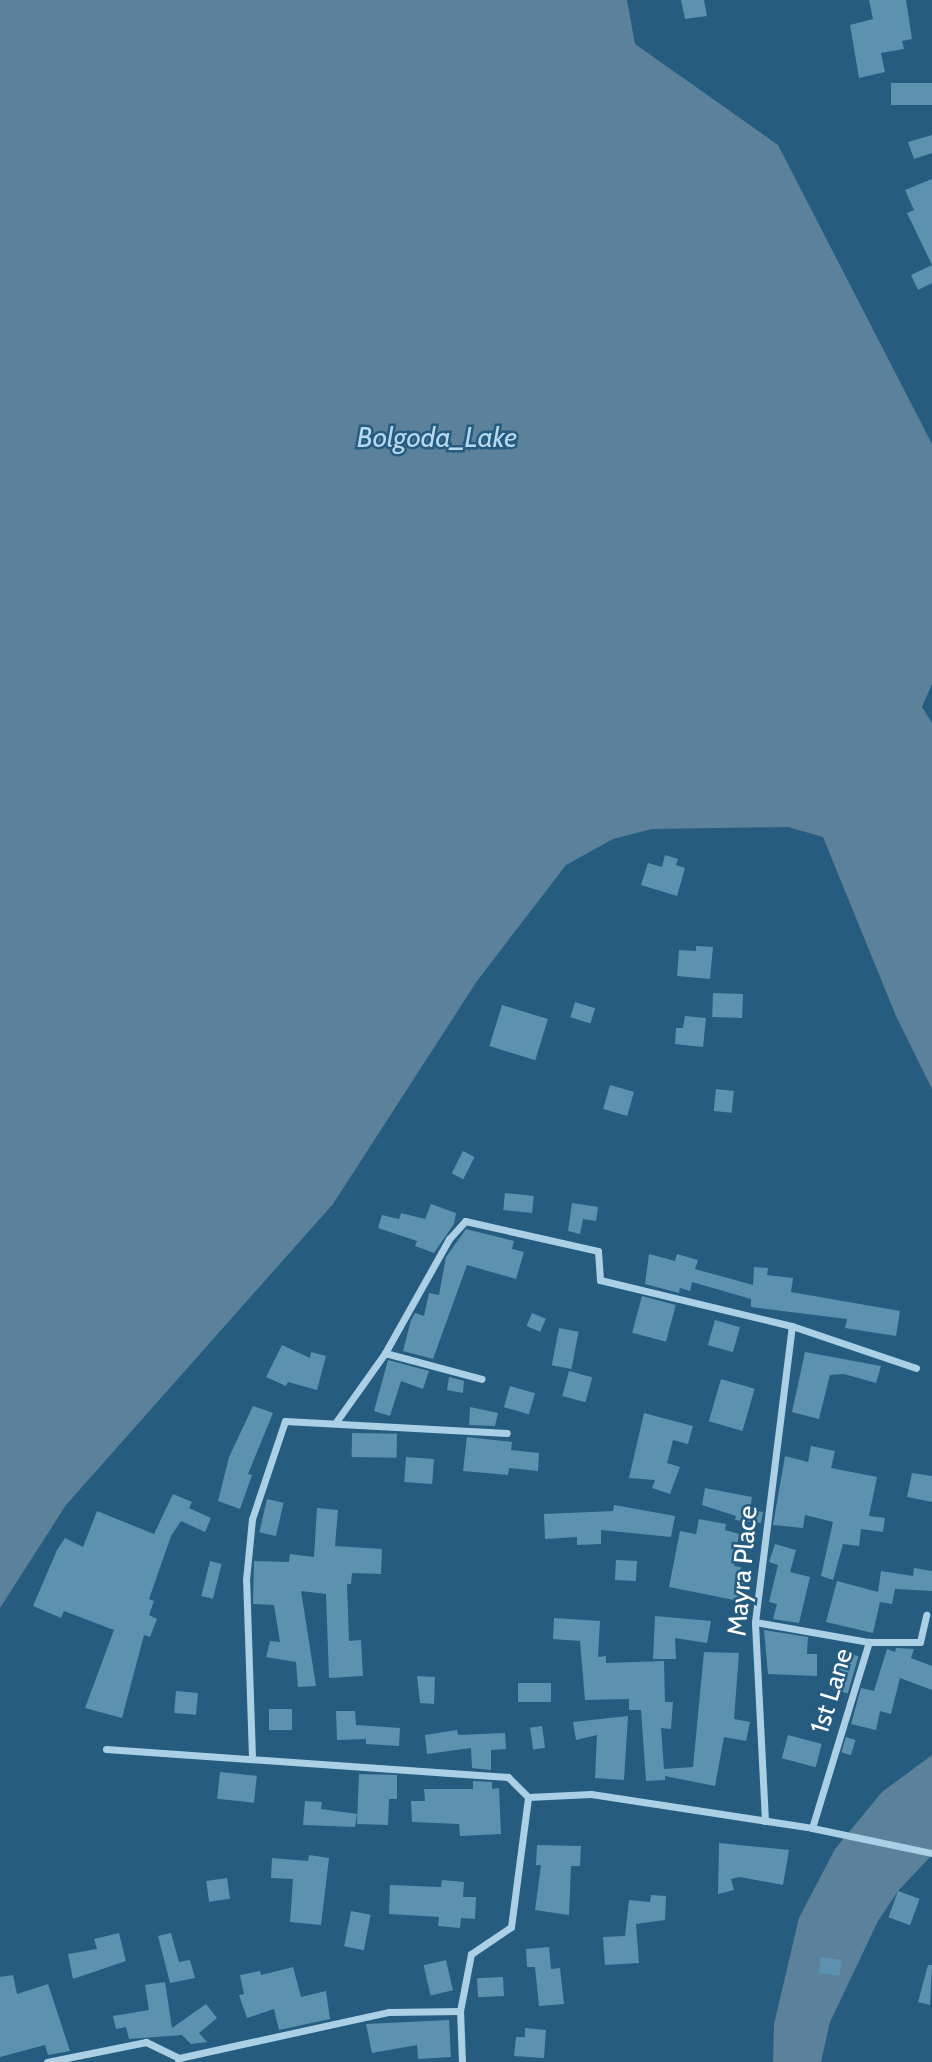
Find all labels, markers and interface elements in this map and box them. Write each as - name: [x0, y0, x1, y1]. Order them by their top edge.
- water label: Bolgoda_Lake: [357, 420, 517, 454]
- street label: Mayra Place: [722, 1505, 764, 1637]
- street label: 1st Lane: [804, 1645, 860, 1737]

